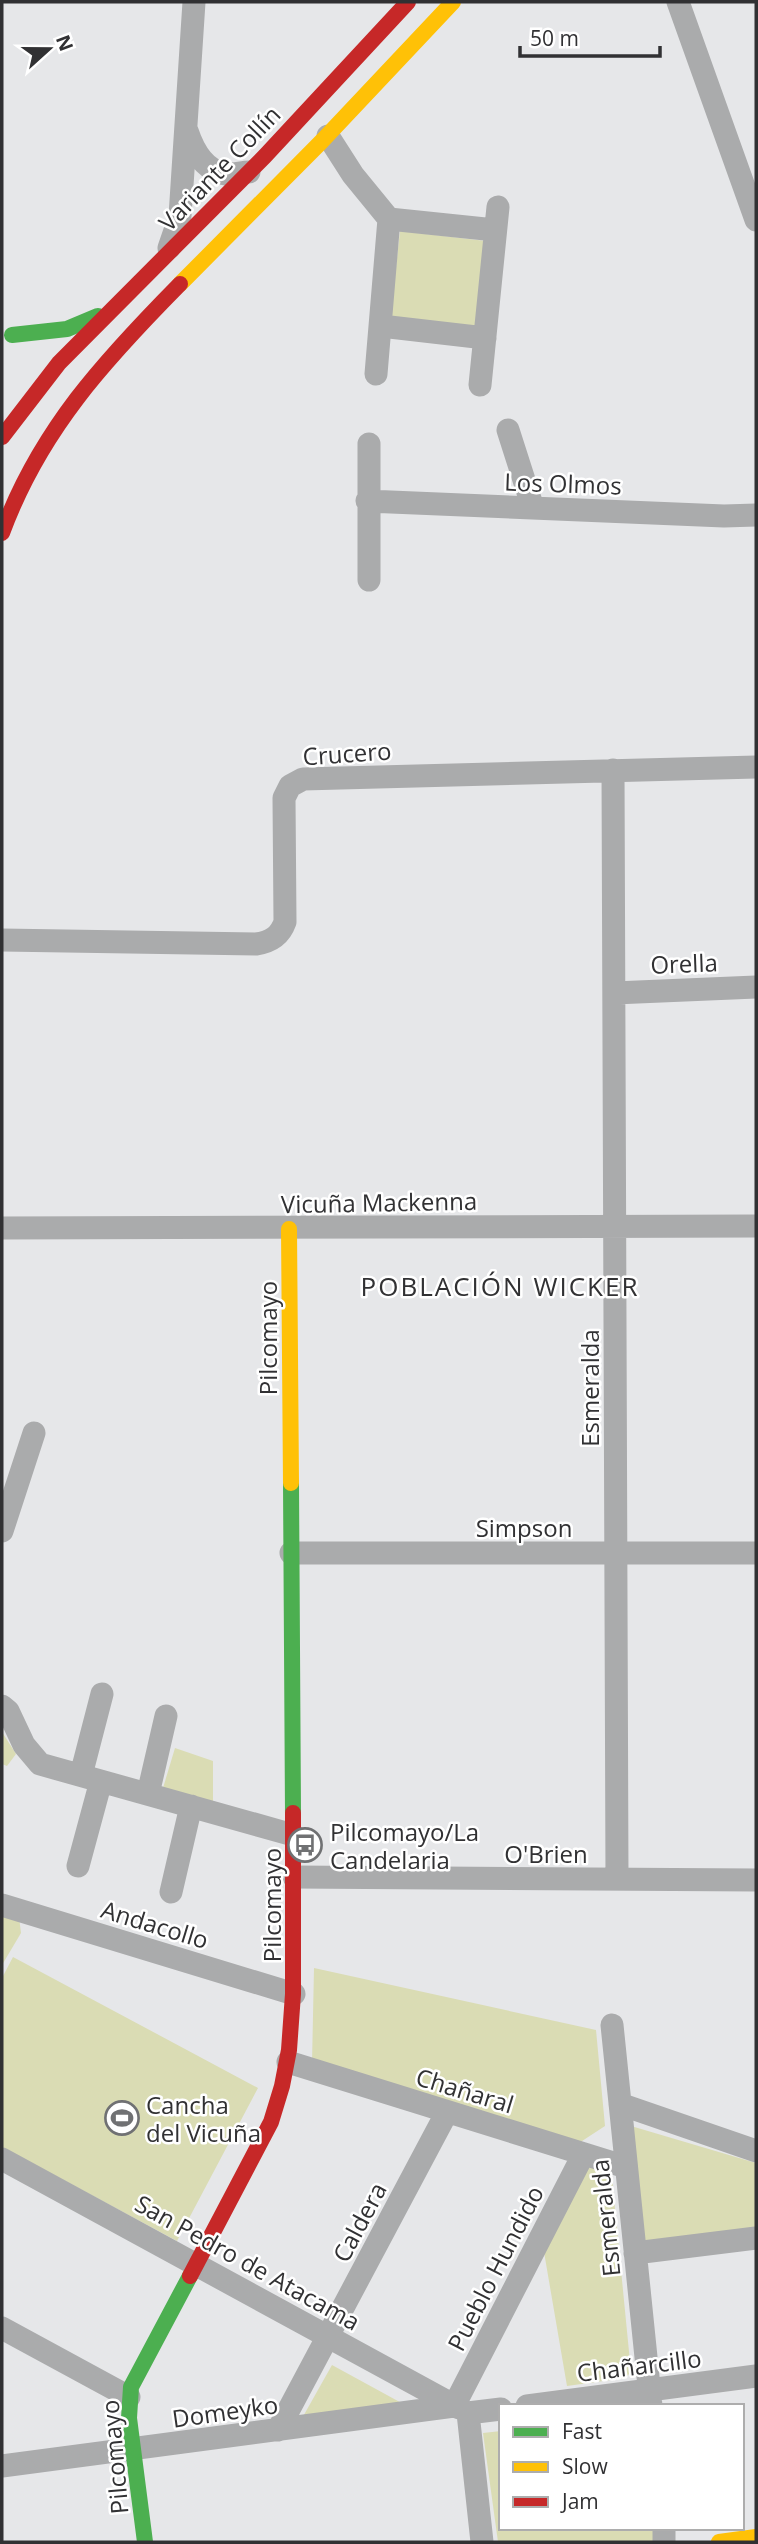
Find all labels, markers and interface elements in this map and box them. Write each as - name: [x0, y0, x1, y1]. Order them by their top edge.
- north arrow: [14, 14, 84, 84]
- scale bar: [520, 14, 660, 58]
- text: 50 m: [530, 24, 579, 52]
- text: N: [50, 31, 80, 55]
- street label: Variante Collín: [151, 98, 287, 238]
- street label: Los Olmos: [504, 464, 622, 502]
- street label: Crucero: [302, 733, 392, 773]
- street label: Orella: [650, 945, 718, 981]
- street label: Vicuña Mackenna: [281, 1184, 477, 1220]
- district label: POBLACIÓN WICKER: [361, 1268, 639, 1304]
- street label: Pilcomayo: [251, 1281, 284, 1395]
- street label: Esmeralda: [573, 1329, 606, 1447]
- street label: Simpson: [476, 1511, 572, 1544]
- place label: Pilcomayo/La Candelaria: [330, 1815, 479, 1876]
- bus stop icon: Pilcomayo/La Candelaria: [286, 1826, 324, 1864]
- street label: O'Brien: [504, 1837, 588, 1870]
- street label: Pilcomayo: [255, 1848, 288, 1962]
- street label: Andacollo: [97, 1892, 213, 1956]
- street label: Chañaral: [412, 2060, 518, 2120]
- place label: Cancha del Vicuña: [146, 2088, 261, 2149]
- sports icon: Cancha del Vicuña: [103, 2099, 141, 2137]
- street label: Esmeralda: [582, 2158, 628, 2278]
- street label: Caldera: [324, 2176, 394, 2268]
- street label: Pueblo Hundido: [439, 2180, 551, 2356]
- street label: San Pedro de Atacama: [130, 2186, 366, 2338]
- street label: Chañarcillo: [575, 2341, 703, 2389]
- street label: Domeyko: [170, 2387, 280, 2435]
- street label: Pilcomayo: [93, 2399, 135, 2515]
- legend: [499, 2404, 744, 2530]
- text: Fast: [562, 2417, 602, 2445]
- text: Slow: [562, 2452, 608, 2480]
- text: Jam: [560, 2487, 599, 2515]

